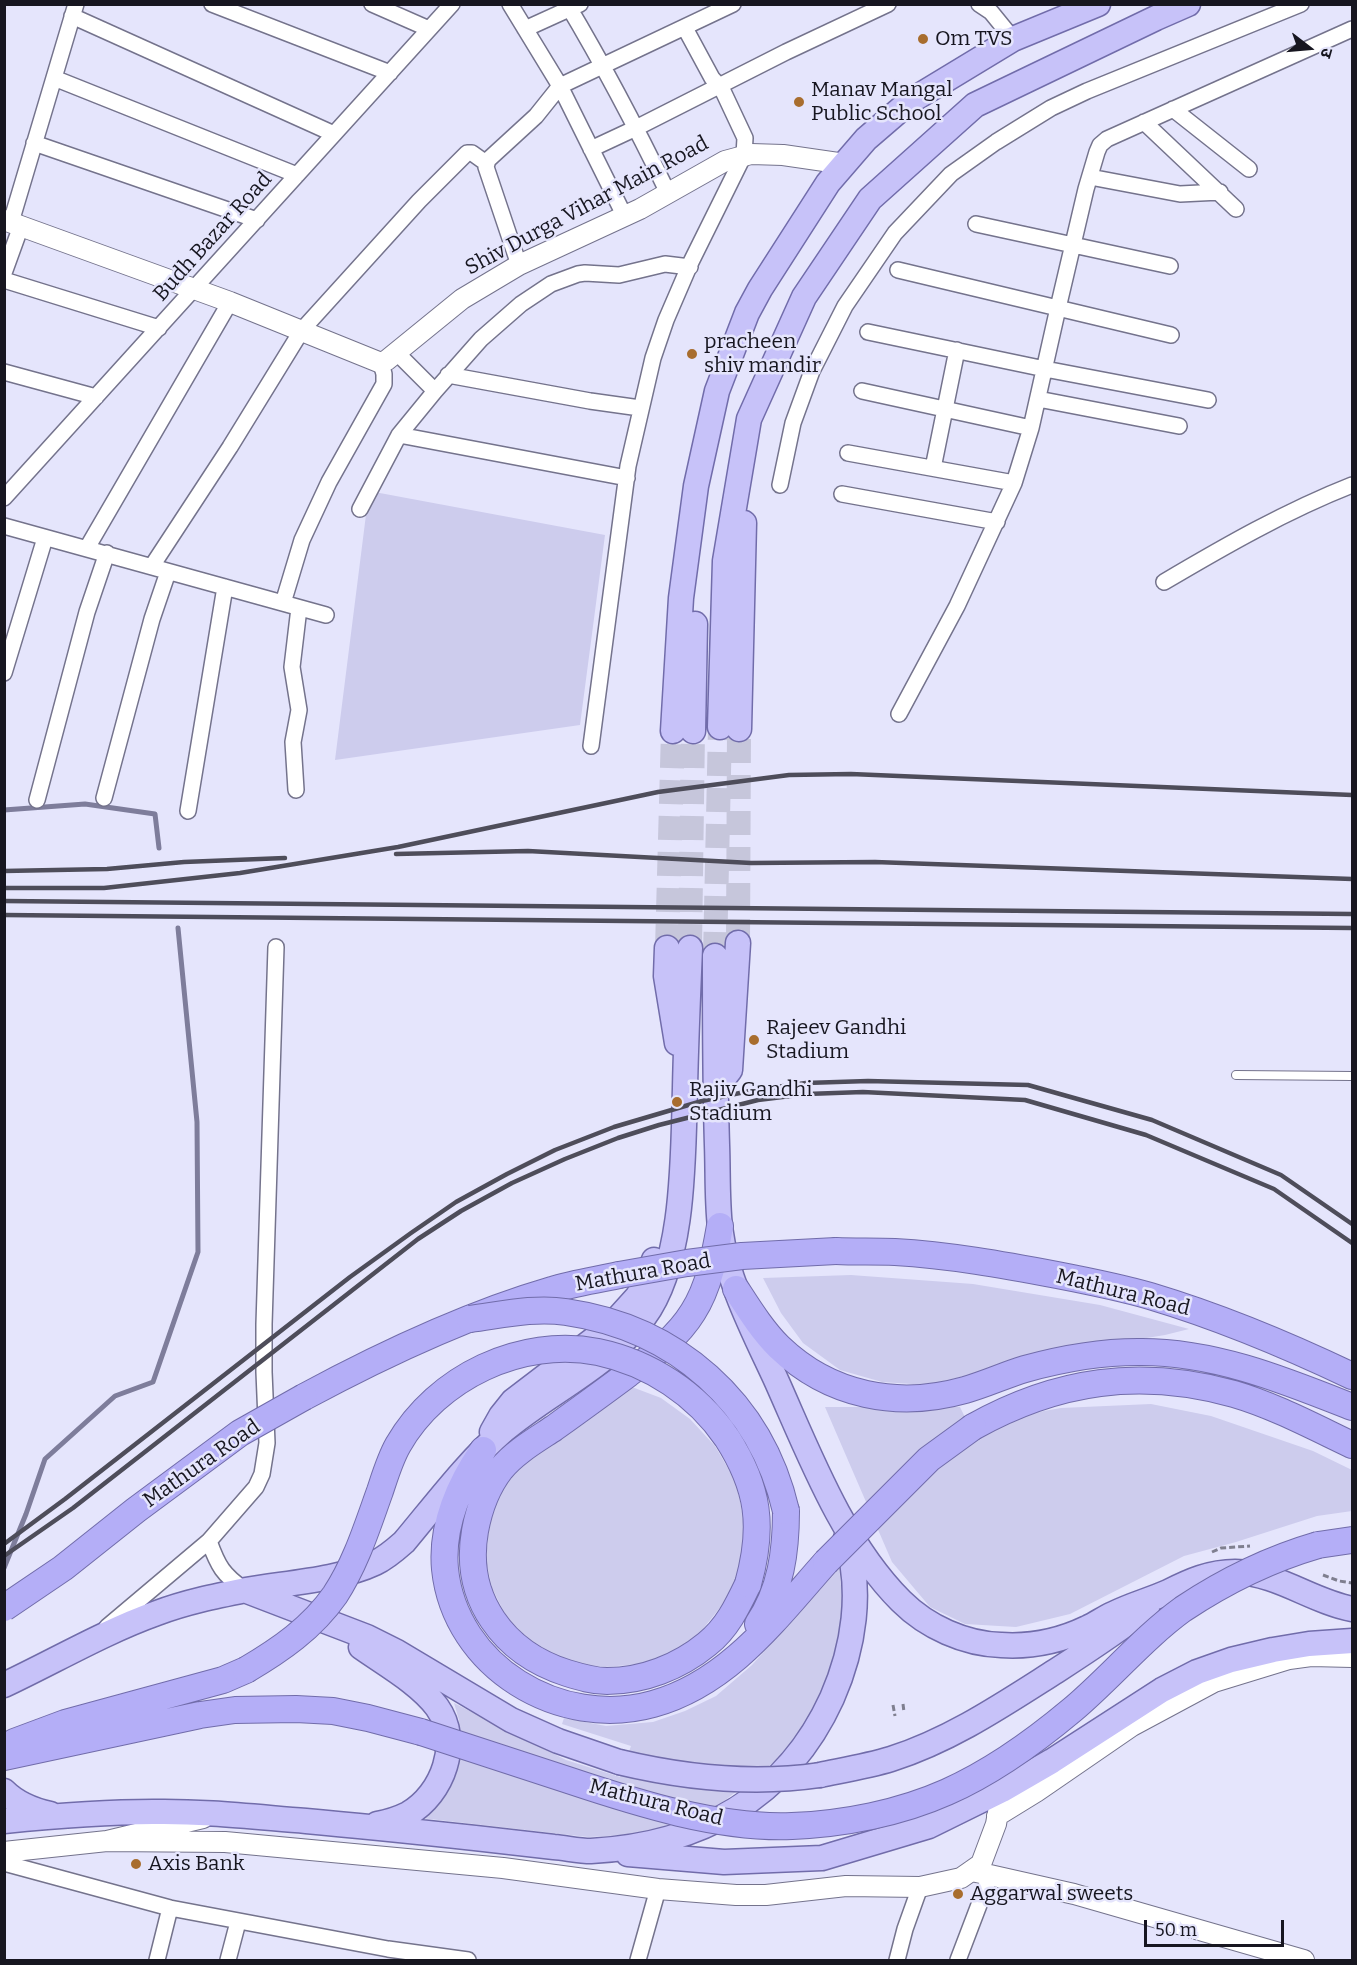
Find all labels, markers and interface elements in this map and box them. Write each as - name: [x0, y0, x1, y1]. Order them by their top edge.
- north arrow: [1279, 18, 1339, 78]
- place label: Om TVS: [935, 26, 1013, 52]
- marker: Om TVS: [916, 32, 930, 46]
- text: उ: [1316, 46, 1337, 60]
- place label: Manav Mangal Public School: [811, 77, 953, 127]
- marker: Manav Mangal Public School: [792, 95, 806, 109]
- street label: Shiv Durga Vihar Main Road: [461, 131, 713, 281]
- street label: Budh Bazar Road: [148, 167, 278, 307]
- place label: pracheen shiv mandir: [704, 329, 821, 379]
- marker: pracheen shiv mandir: [685, 347, 699, 361]
- place label: Rajeev Gandhi Stadium: [766, 1015, 906, 1065]
- marker: Rajeev Gandhi Stadium: [747, 1033, 761, 1047]
- place label: Rajiv Gandhi Stadium: [689, 1077, 813, 1127]
- marker: Rajiv Gandhi Stadium: [670, 1095, 684, 1109]
- street label: Mathura Road: [573, 1249, 713, 1297]
- street label: Mathura Road: [1053, 1264, 1193, 1322]
- street label: Mathura Road: [139, 1414, 265, 1514]
- street label: Mathura Road: [586, 1774, 726, 1832]
- place label: Axis Bank: [148, 1851, 245, 1877]
- marker: Axis Bank: [129, 1857, 143, 1871]
- place label: Aggarwal sweets: [970, 1881, 1133, 1907]
- marker: Aggarwal sweets: [951, 1887, 965, 1901]
- scale bar: [1147, 1908, 1286, 1946]
- text: 50 m: [1155, 1919, 1197, 1941]

